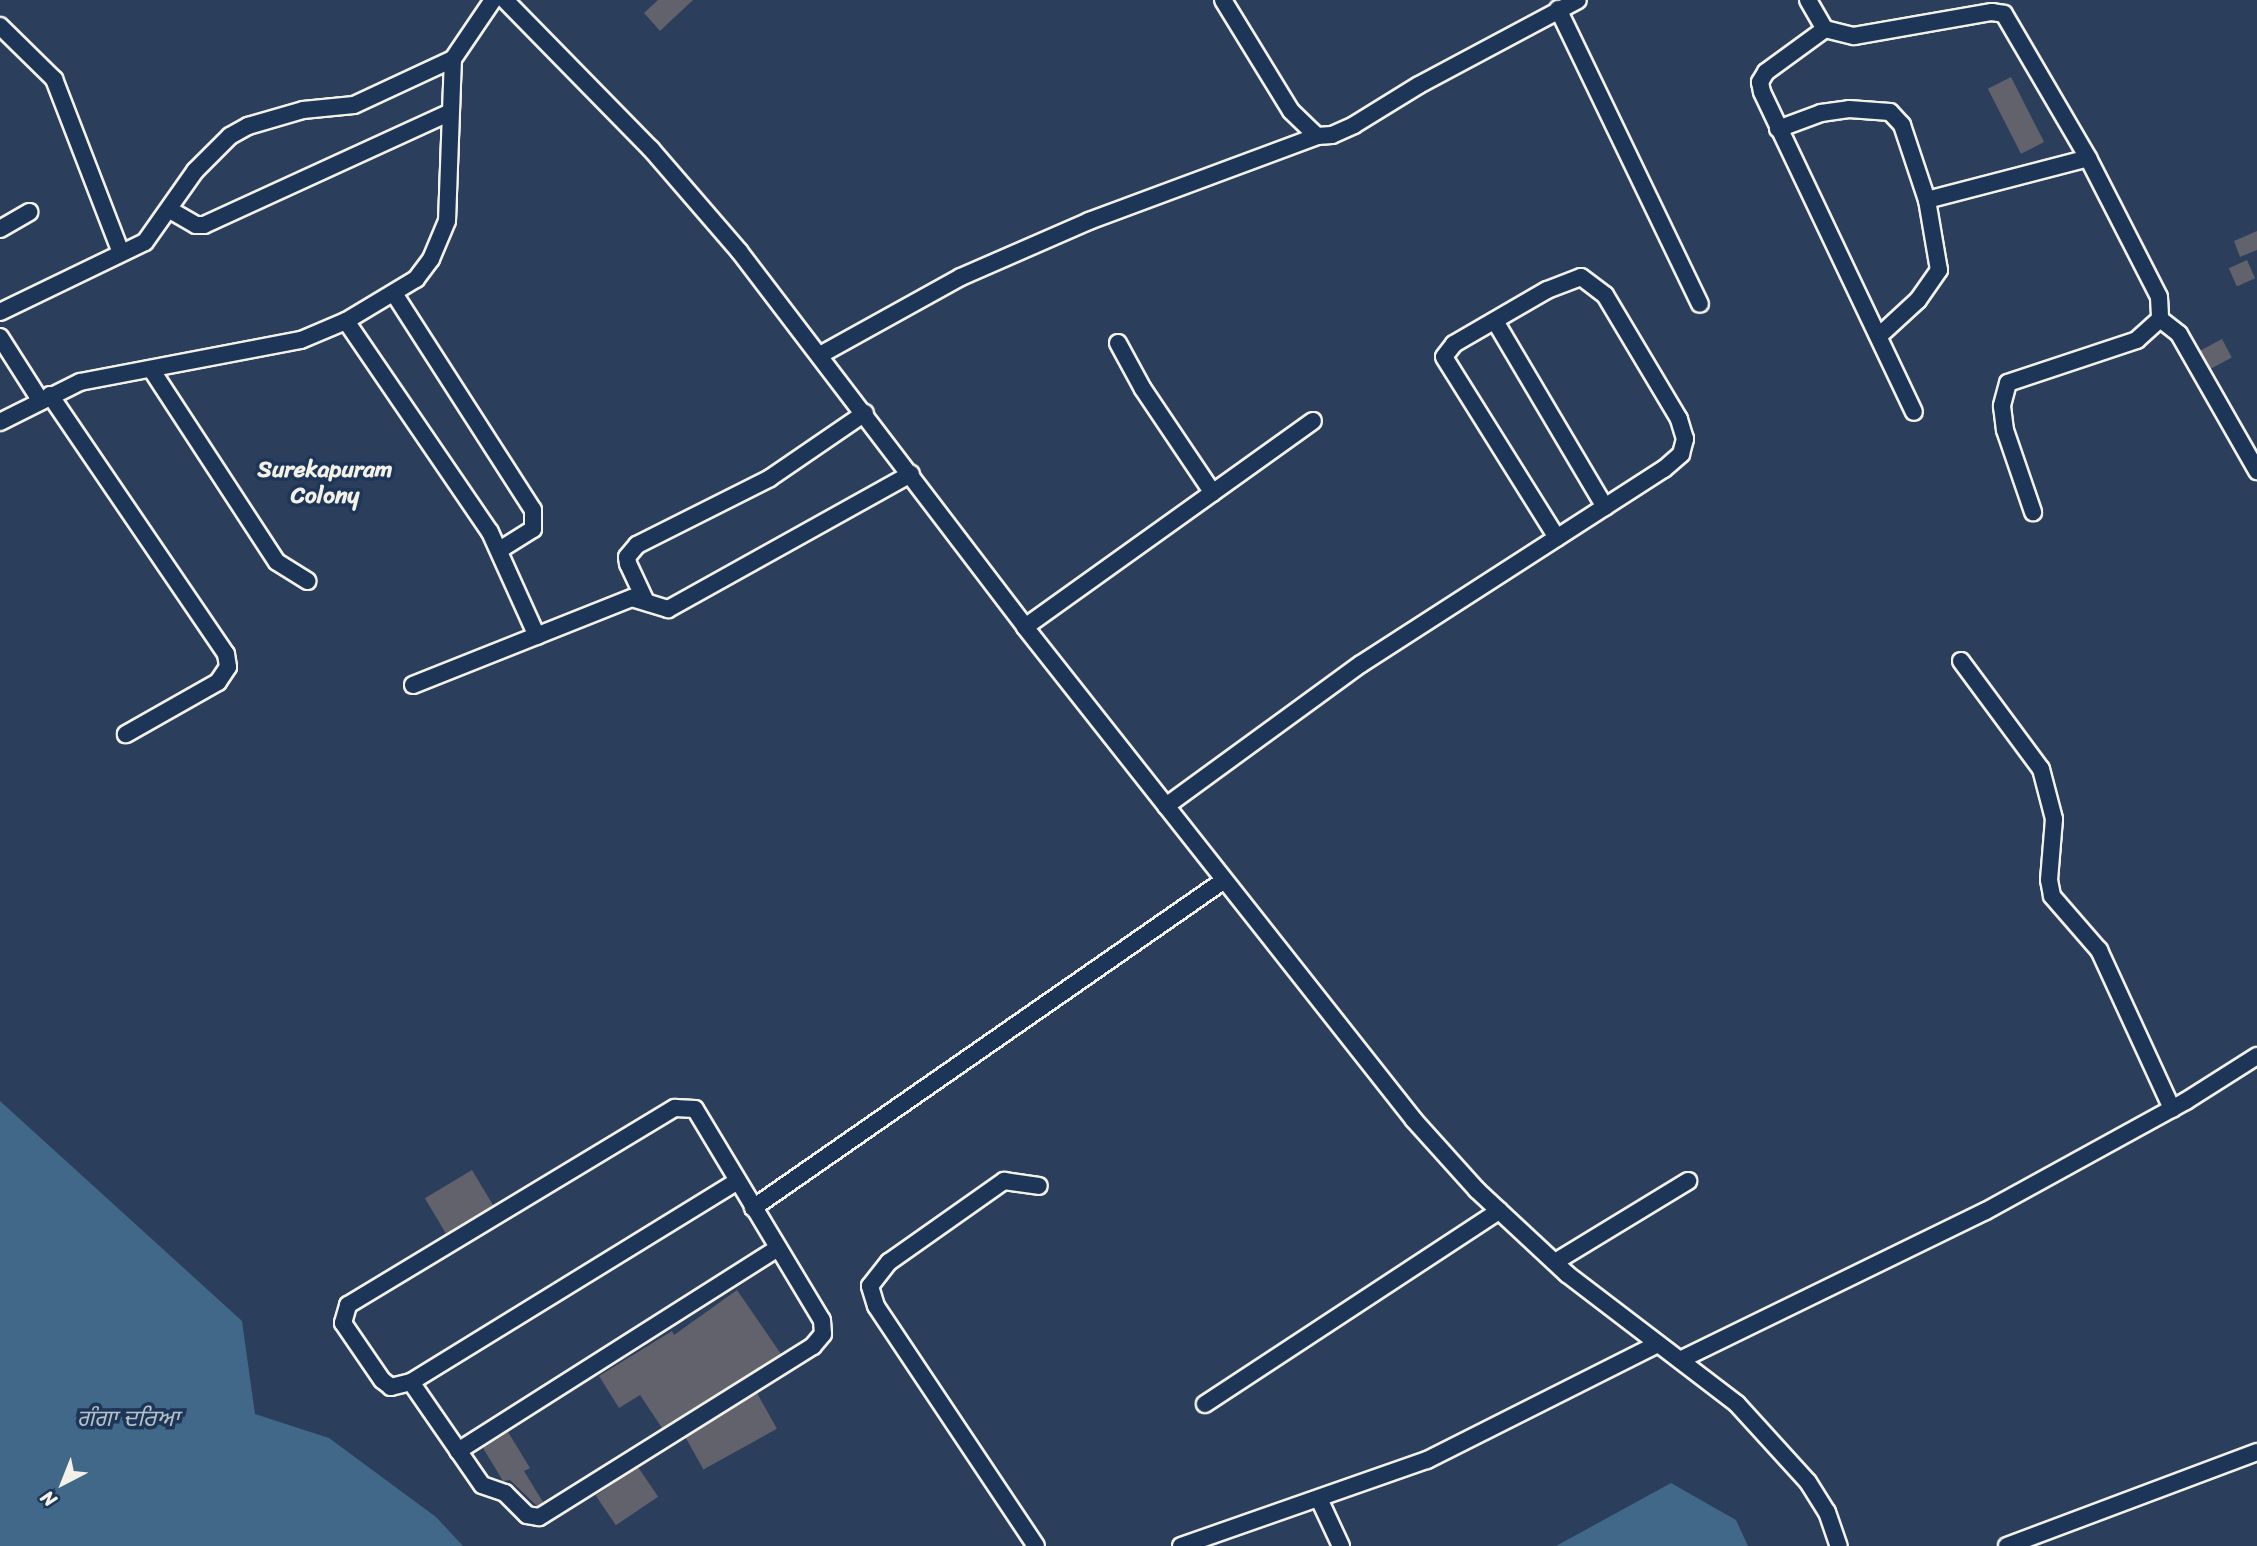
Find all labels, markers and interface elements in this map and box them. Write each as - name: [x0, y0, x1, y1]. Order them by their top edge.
- district label: Surekapuram Colony: [258, 456, 392, 510]
- water label: ਗੰਗਾ ਦਰਿਆ: [77, 1405, 179, 1433]
- north arrow: [28, 1448, 98, 1518]
- text: N: [33, 1482, 65, 1516]

